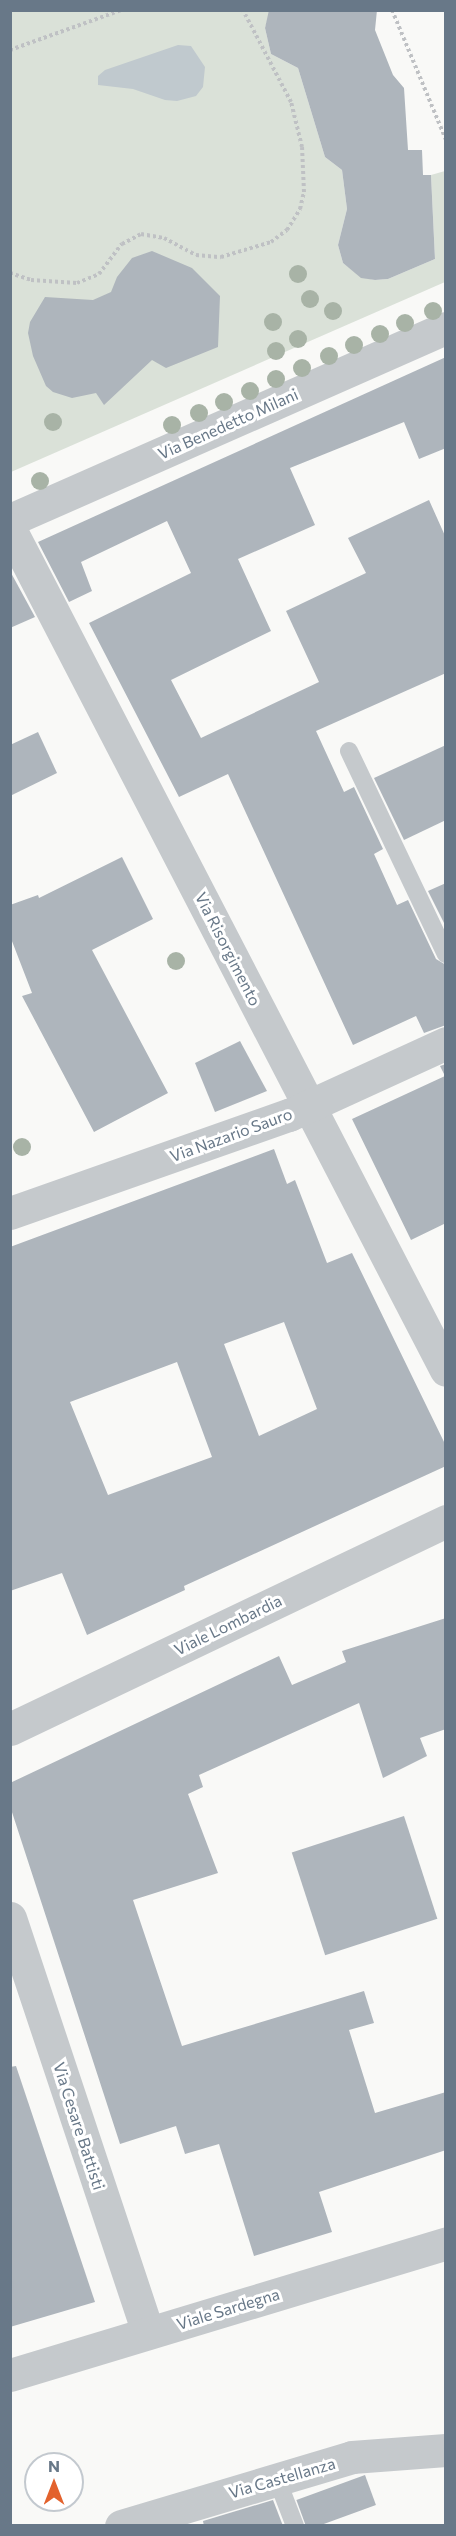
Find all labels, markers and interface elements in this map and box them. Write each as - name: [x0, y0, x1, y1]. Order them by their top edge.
- street label: Via Benedetto Milani: [155, 384, 301, 464]
- street label: Via Risorgimento: [191, 889, 265, 1009]
- street label: Via Nazario Sauro: [167, 1104, 295, 1166]
- street label: Viale Lombardia: [171, 1591, 285, 1659]
- street label: Via Cesare Battisti: [49, 2060, 109, 2192]
- street label: Viale Sardegna: [174, 2284, 282, 2334]
- north arrow: [24, 2452, 84, 2512]
- street label: Via Castellanza: [227, 2454, 337, 2502]
- text: N: [48, 2456, 60, 2475]

